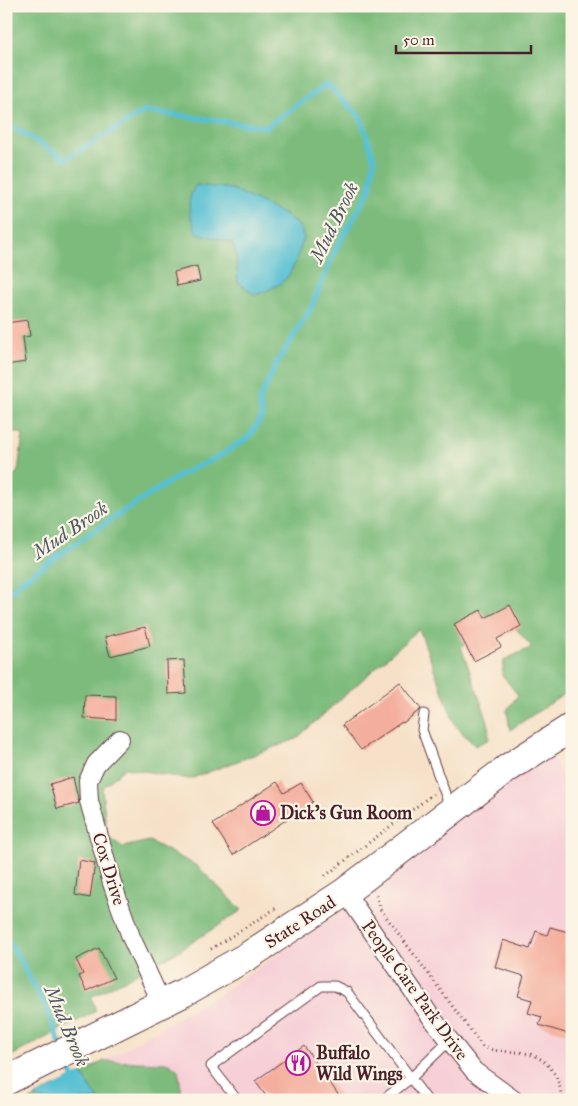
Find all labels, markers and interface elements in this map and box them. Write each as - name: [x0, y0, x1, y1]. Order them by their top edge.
- scale bar: [396, 22, 530, 54]
- text: 50 m: [403, 31, 435, 49]
- water label: Mud Brook: [304, 178, 363, 267]
- water label: Mud Brook: [26, 496, 112, 565]
- shop icon: Dick's Gun Room: [250, 800, 276, 826]
- place label: Dick's Gun Room: [280, 802, 413, 824]
- street label: Cox Drive: [88, 830, 130, 908]
- street label: State Road: [260, 891, 340, 953]
- street label: People Care Park Drive: [357, 916, 473, 1064]
- water label: Mud Brook: [39, 980, 95, 1070]
- place label: Buffalo Wild Wings: [316, 1042, 403, 1086]
- restaurant icon: Buffalo Wild Wings: [285, 1050, 311, 1076]

